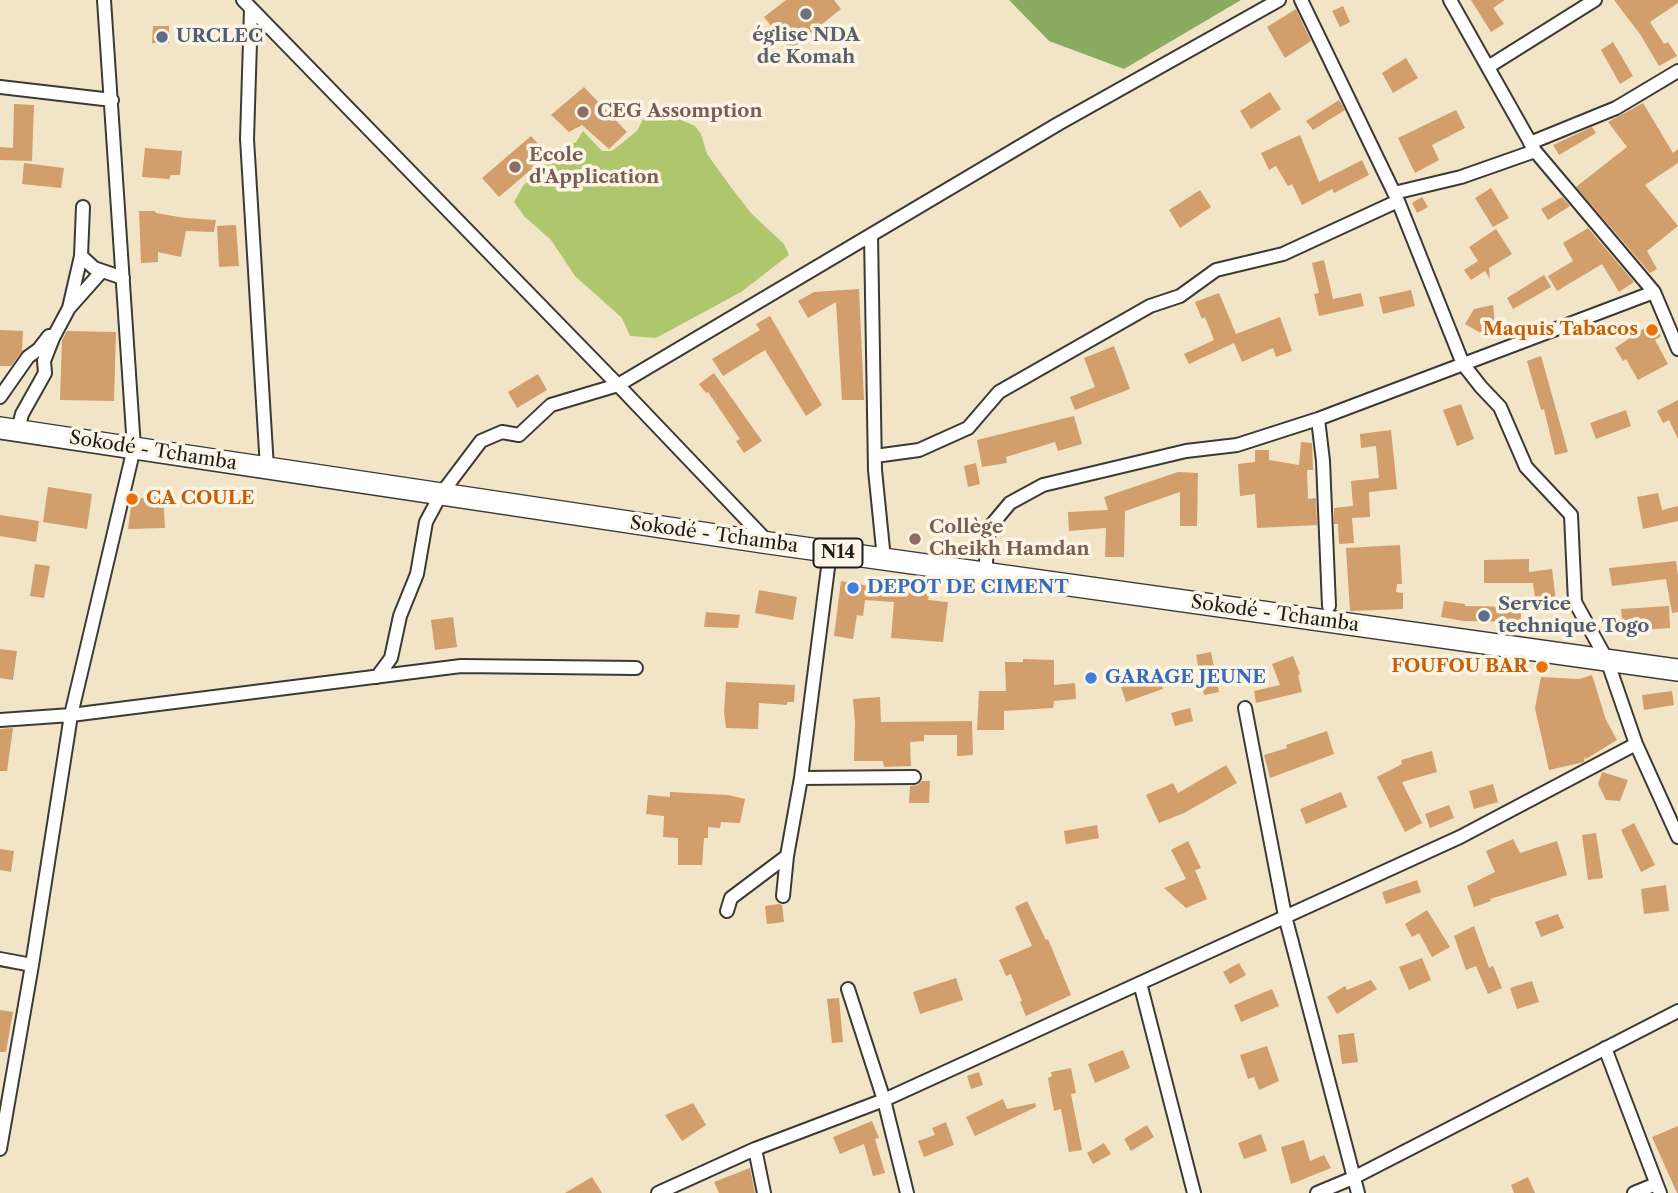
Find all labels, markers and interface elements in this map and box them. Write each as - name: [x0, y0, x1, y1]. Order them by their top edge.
- marker: église NDA de Komah: [798, 6, 814, 22]
- place label: église NDA de Komah: [752, 25, 860, 69]
- place label: URCLEC: [176, 26, 263, 48]
- marker: URCLEC: [154, 29, 170, 45]
- place label: CEG Assomption: [597, 101, 762, 123]
- marker: CEG Assomption: [575, 104, 591, 120]
- place label: Ecole d'Application: [529, 145, 659, 189]
- marker: Ecole d'Application: [507, 159, 523, 175]
- place label: Maquis Tabacos: [1483, 319, 1638, 341]
- marker: Maquis Tabacos: [1644, 322, 1660, 338]
- street label: Sokodé - Tchamba: [68, 426, 238, 476]
- place label: CA COULE: [146, 488, 255, 510]
- marker: CA COULE: [124, 491, 140, 507]
- street label: Sokodé - Tchamba: [629, 512, 799, 558]
- place label: Collège Cheikh Hamdan: [929, 517, 1090, 561]
- marker: Collège Cheikh Hamdan: [907, 531, 923, 547]
- road number: N14: [814, 538, 862, 568]
- place label: DEPOT DE CIMENT: [867, 577, 1069, 599]
- marker: DEPOT DE CIMENT: [845, 580, 861, 596]
- street label: Sokodé - Tchamba: [1190, 591, 1360, 637]
- place label: Service technique Togo: [1498, 594, 1649, 638]
- marker: Service technique Togo: [1476, 608, 1492, 624]
- place label: FOUFOU BAR: [1391, 656, 1528, 678]
- marker: FOUFOU BAR: [1534, 659, 1550, 675]
- place label: GARAGE JEUNE: [1105, 667, 1266, 689]
- marker: GARAGE JEUNE: [1083, 670, 1099, 686]

